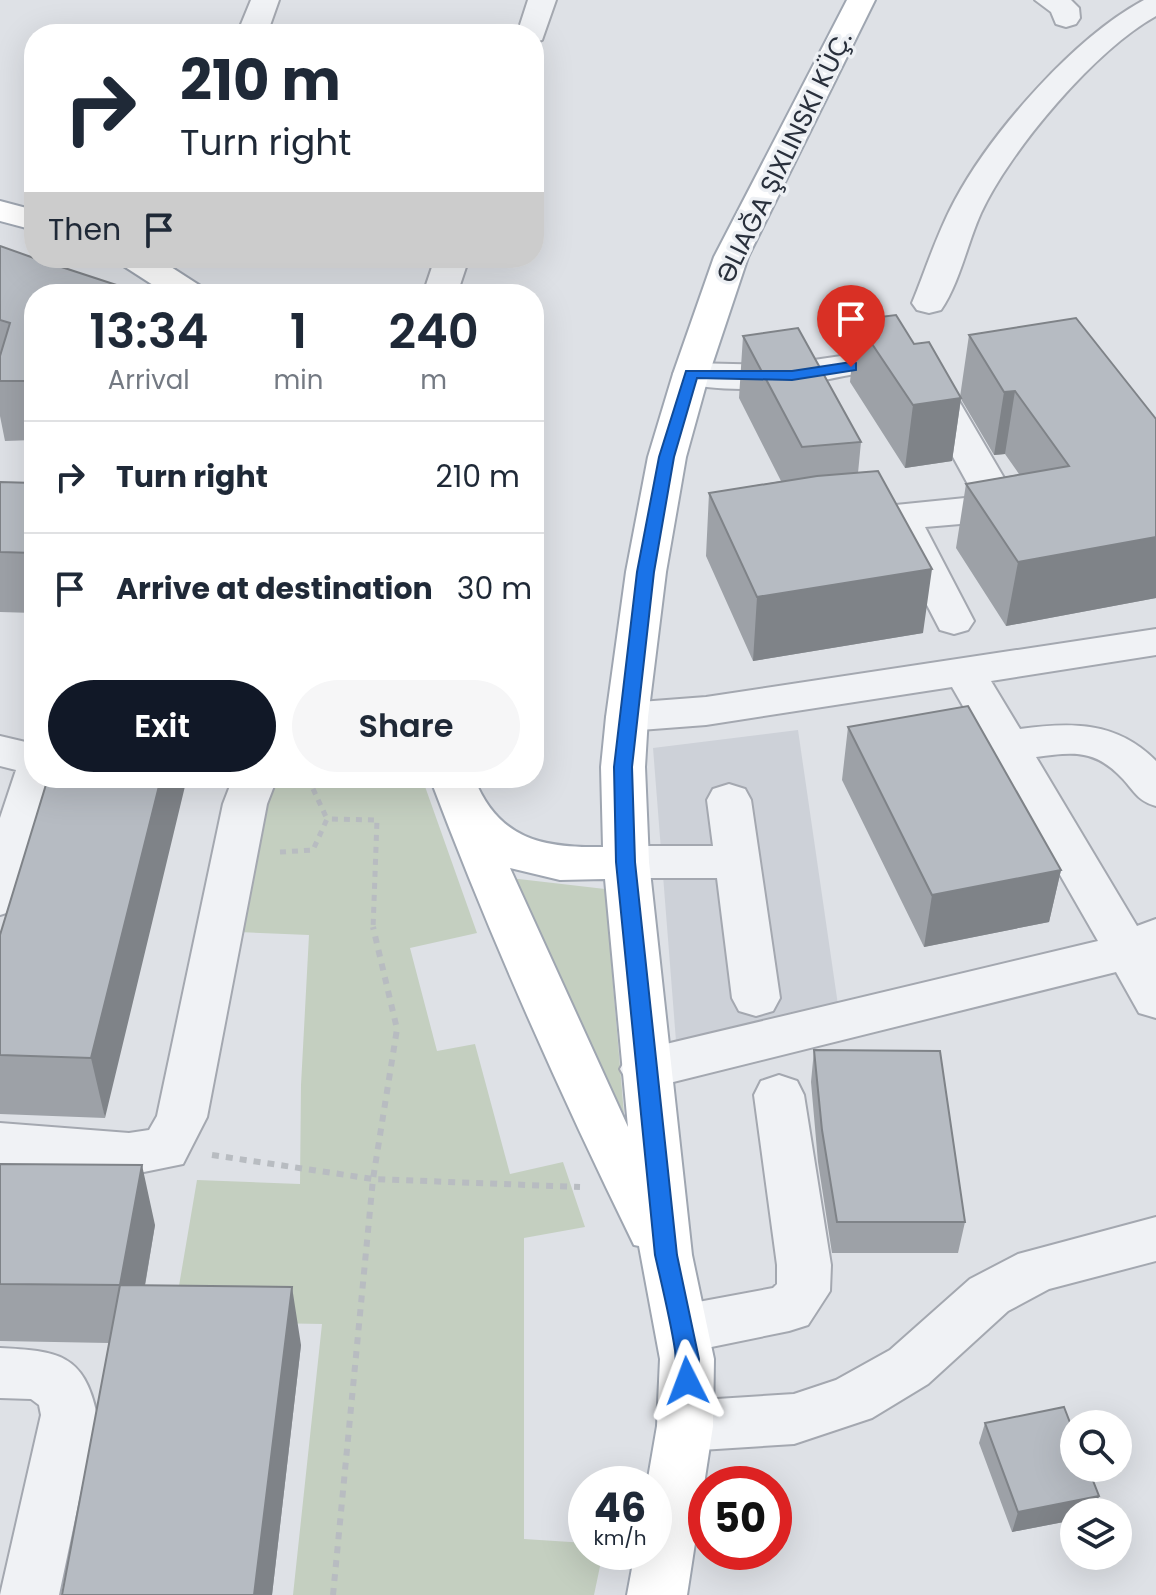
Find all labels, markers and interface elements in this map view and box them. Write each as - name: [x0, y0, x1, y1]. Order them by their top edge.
- street label: ƏLIAĞA ŞIXLINSKI KÜÇ.: [707, 25, 861, 289]
- text: 210 m: [180, 41, 341, 120]
- icon: right: [48, 56, 152, 160]
- text: Turn right: [180, 117, 351, 168]
- text: Then: [48, 208, 121, 251]
- icon: arrive: [137, 208, 181, 252]
- pin: [817, 285, 885, 367]
- icon: arrive: [829, 297, 873, 341]
- text: 13:34: [89, 298, 208, 365]
- text: 1: [290, 298, 307, 365]
- text: 240: [389, 298, 479, 365]
- text: Arrival: [108, 362, 190, 398]
- text: min: [274, 362, 323, 398]
- text: m: [420, 362, 447, 398]
- icon: right: [48, 455, 92, 499]
- text: Turn right: [116, 455, 268, 498]
- text: 210 m: [435, 455, 520, 498]
- icon: arrive: [48, 567, 92, 611]
- text: Arrive at destination: [116, 567, 433, 610]
- text: 30 m: [457, 567, 532, 610]
- button: Exit: [48, 680, 276, 772]
- button: Share: [292, 680, 520, 772]
- position arrow: [645, 1339, 729, 1423]
- map controls: [1060, 1410, 1132, 1570]
- button: search: [1060, 1410, 1132, 1482]
- speed limit sign: 50: [688, 1466, 792, 1570]
- text: 46: [594, 1480, 646, 1536]
- button: layers: [1060, 1498, 1132, 1570]
- text: km/h: [593, 1524, 647, 1552]

